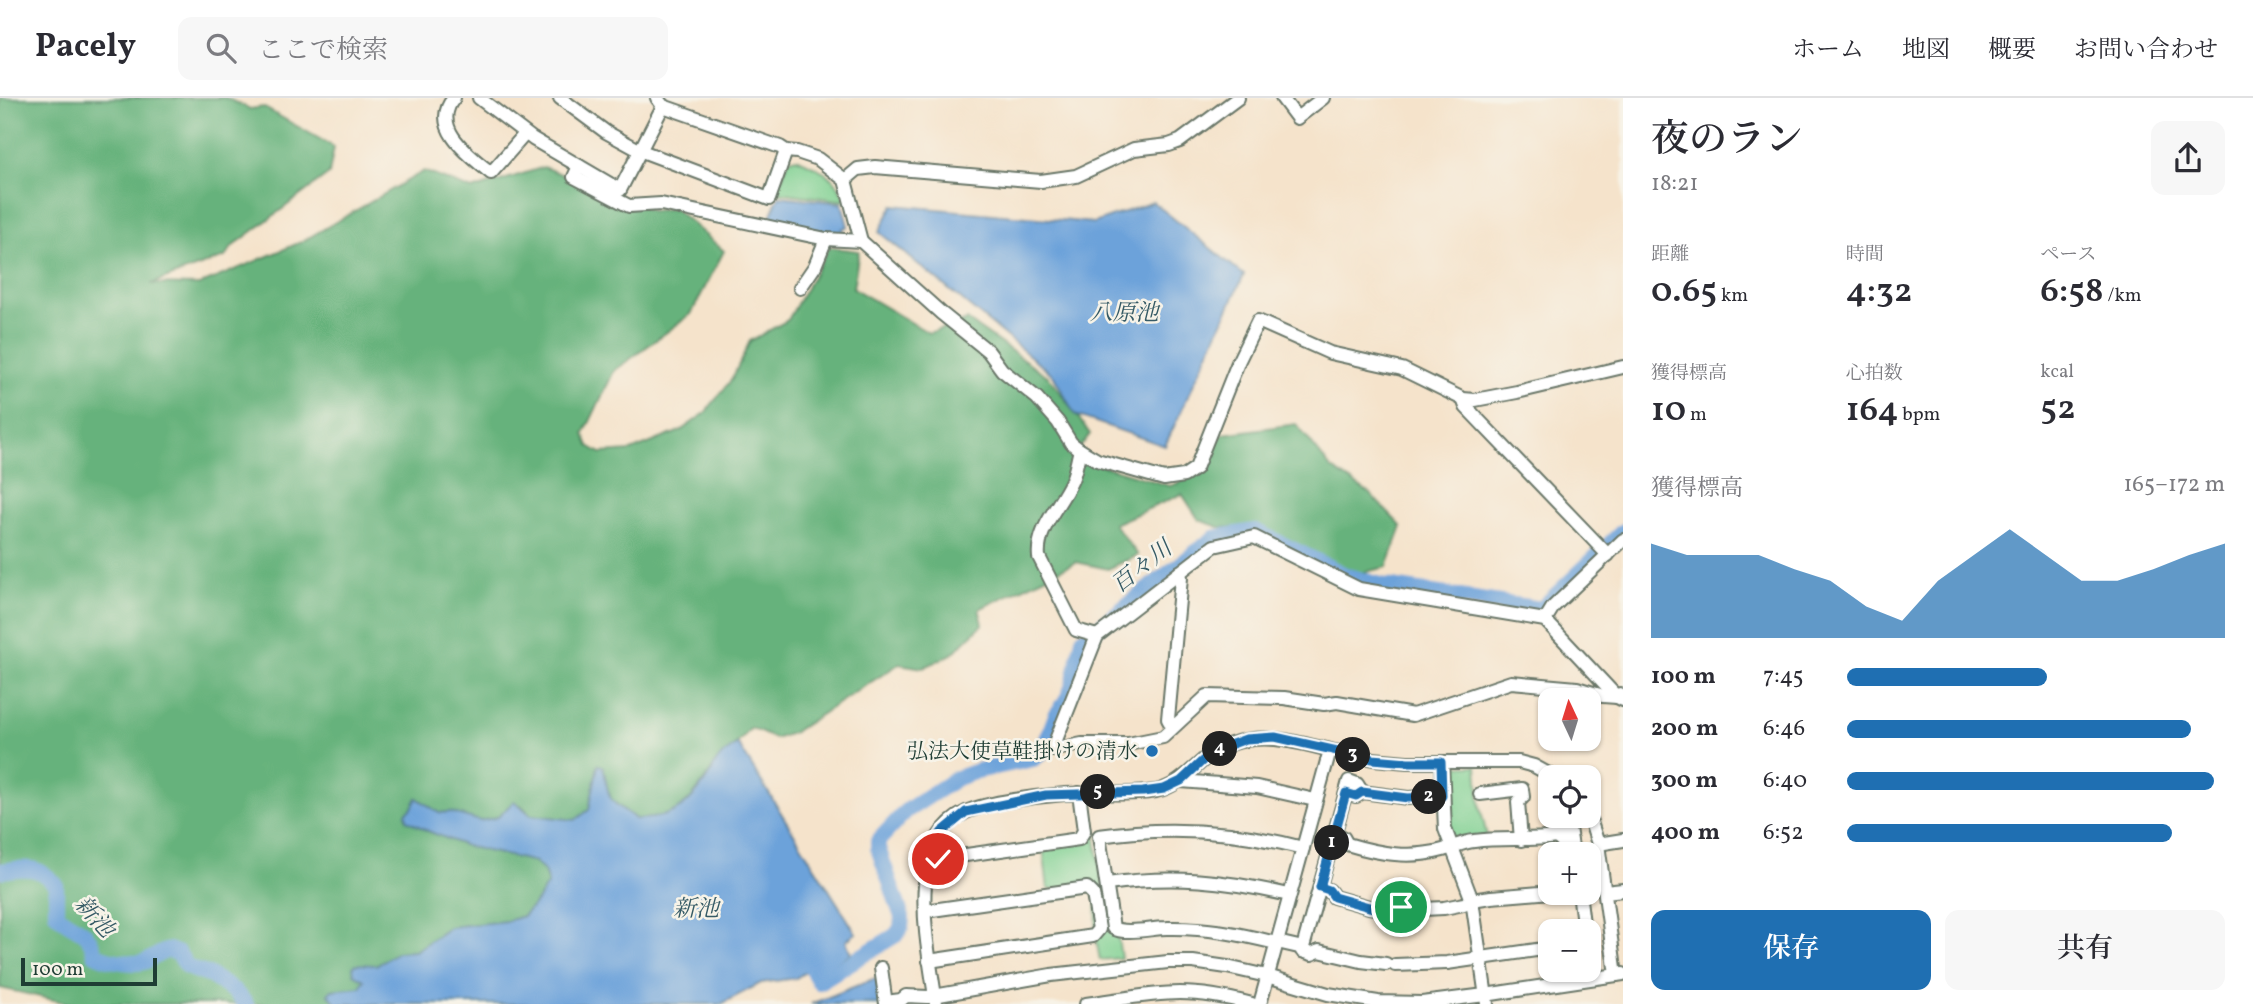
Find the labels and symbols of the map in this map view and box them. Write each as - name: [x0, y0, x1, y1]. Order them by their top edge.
- water label: 八原池: [1090, 298, 1162, 330]
- water label: 百々川: [1105, 532, 1182, 601]
- north arrow: [1538, 688, 1601, 751]
- pin: 4: [1202, 732, 1238, 766]
- place label: 弘法大使草鞋掛けの清水: [907, 738, 1138, 767]
- pin: 3: [1336, 738, 1370, 772]
- marker: 弘法大使草鞋掛けの清水: [1144, 743, 1160, 759]
- pin: 5: [1080, 774, 1116, 810]
- pin: 2: [1412, 780, 1446, 814]
- pin: 1: [1314, 826, 1350, 860]
- pin: [908, 829, 968, 889]
- pin: [1371, 877, 1431, 937]
- water label: 新池: [66, 890, 123, 947]
- water label: 新池: [673, 894, 722, 926]
- scale bar: [21, 955, 158, 987]

